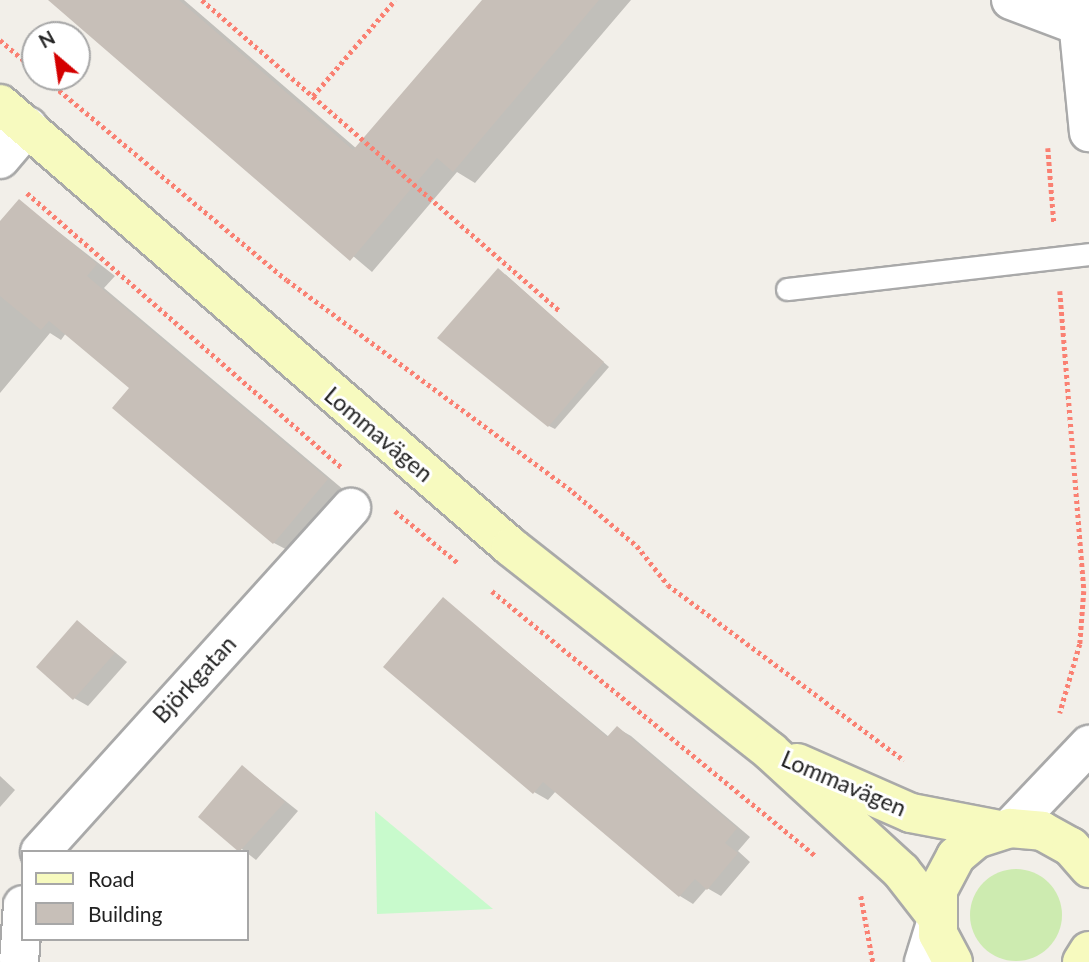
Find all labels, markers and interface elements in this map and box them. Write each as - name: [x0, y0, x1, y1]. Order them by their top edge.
- north arrow: [21, 21, 91, 91]
- text: N: [35, 25, 59, 53]
- street label: Lommavägen: [319, 381, 439, 487]
- street label: Björkgatan: [147, 630, 241, 728]
- street label: Lommavägen: [777, 744, 911, 822]
- legend: [21, 850, 248, 941]
- text: Road: [88, 866, 135, 891]
- text: Building: [88, 901, 163, 926]

